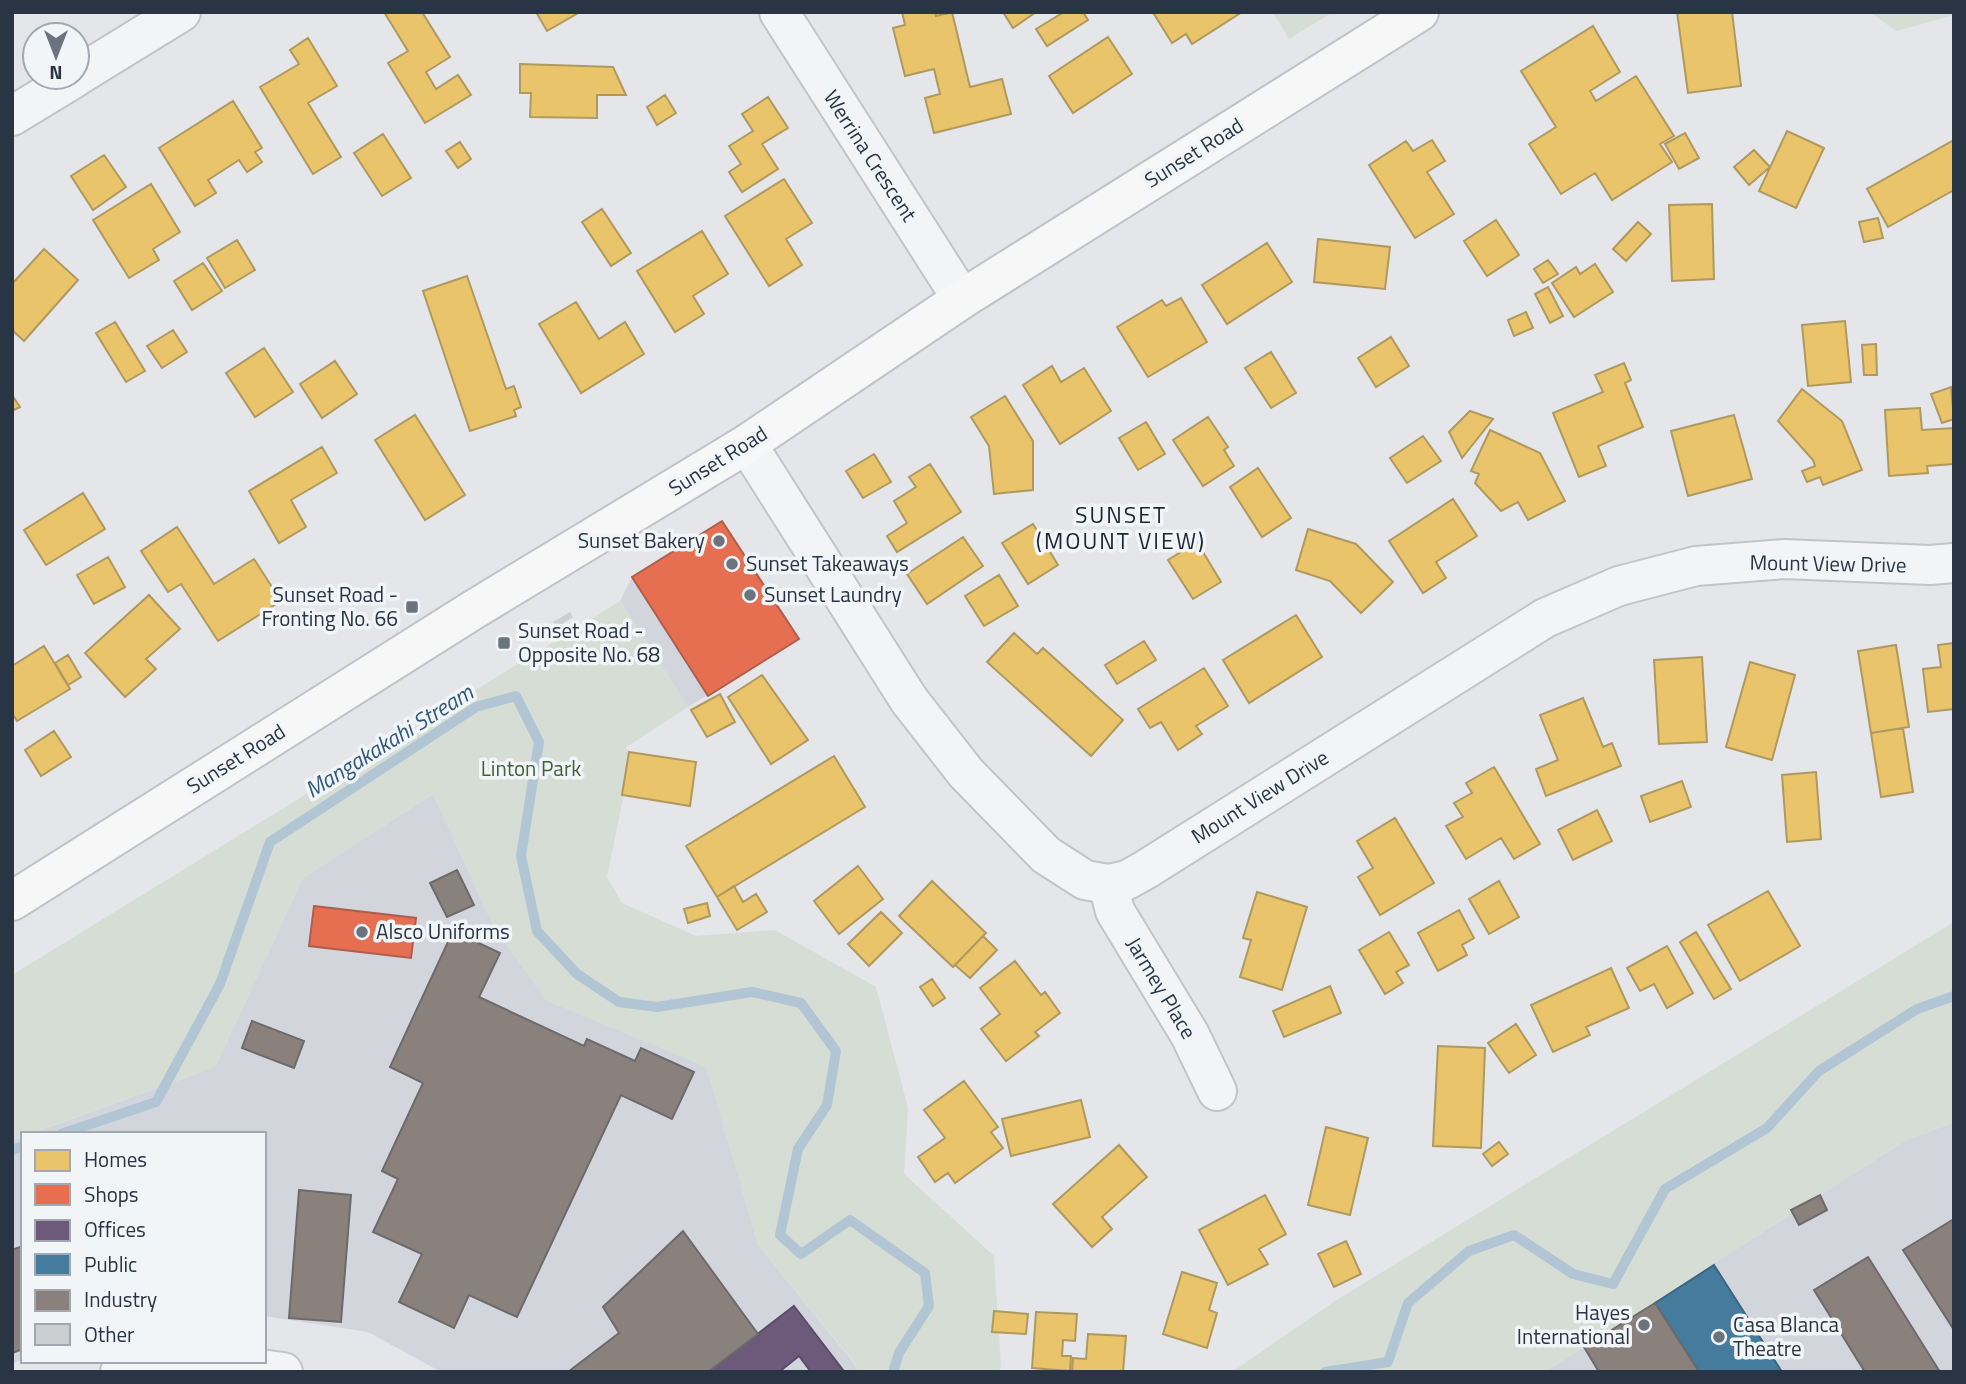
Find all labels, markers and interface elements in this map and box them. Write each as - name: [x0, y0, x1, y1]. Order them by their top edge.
- north arrow: [21, 21, 91, 91]
- text: N: [49, 59, 63, 88]
- street label: Werrina Crescent: [816, 83, 926, 228]
- street label: Sunset Road: [1138, 109, 1249, 195]
- street label: Sunset Road: [662, 417, 773, 503]
- district label: SUNSET (MOUNT VIEW): [1036, 497, 1206, 558]
- place label: Sunset Bakery: [578, 524, 705, 556]
- marker: Sunset Bakery: [711, 533, 727, 549]
- street label: Mount View Drive: [1749, 546, 1907, 580]
- place label: Sunset Takeaways: [746, 547, 909, 579]
- marker: Sunset Takeaways: [724, 556, 740, 572]
- place label: Sunset Road - Fronting No. 66: [262, 578, 398, 634]
- place label: Sunset Laundry: [764, 578, 902, 610]
- marker: Sunset Laundry: [742, 587, 758, 603]
- marker: Sunset Road - Fronting No. 66: [404, 599, 420, 615]
- place label: Sunset Road - Opposite No. 68: [518, 614, 660, 670]
- marker: Sunset Road - Opposite No. 68: [496, 635, 512, 651]
- water label: Mangakakahi Stream: [298, 674, 481, 807]
- street label: Sunset Road: [180, 715, 291, 801]
- street label: Mount View Drive: [1184, 741, 1334, 851]
- park label: Linton Park: [481, 752, 581, 784]
- place label: Alsco Uniforms: [376, 915, 510, 947]
- marker: Alsco Uniforms: [354, 924, 370, 940]
- street label: Jarmey Place: [1119, 930, 1205, 1045]
- legend: [21, 1132, 266, 1363]
- text: Homes: [84, 1143, 147, 1175]
- text: Shops: [84, 1178, 139, 1210]
- text: Offices: [84, 1213, 146, 1245]
- text: Public: [84, 1248, 137, 1280]
- text: Industry: [84, 1283, 157, 1315]
- place label: Hayes International: [1517, 1296, 1630, 1352]
- place label: Casa Blanca Theatre: [1733, 1308, 1840, 1364]
- marker: Hayes International: [1636, 1317, 1652, 1333]
- text: Other: [84, 1318, 134, 1350]
- marker: Casa Blanca Theatre: [1711, 1329, 1727, 1345]

